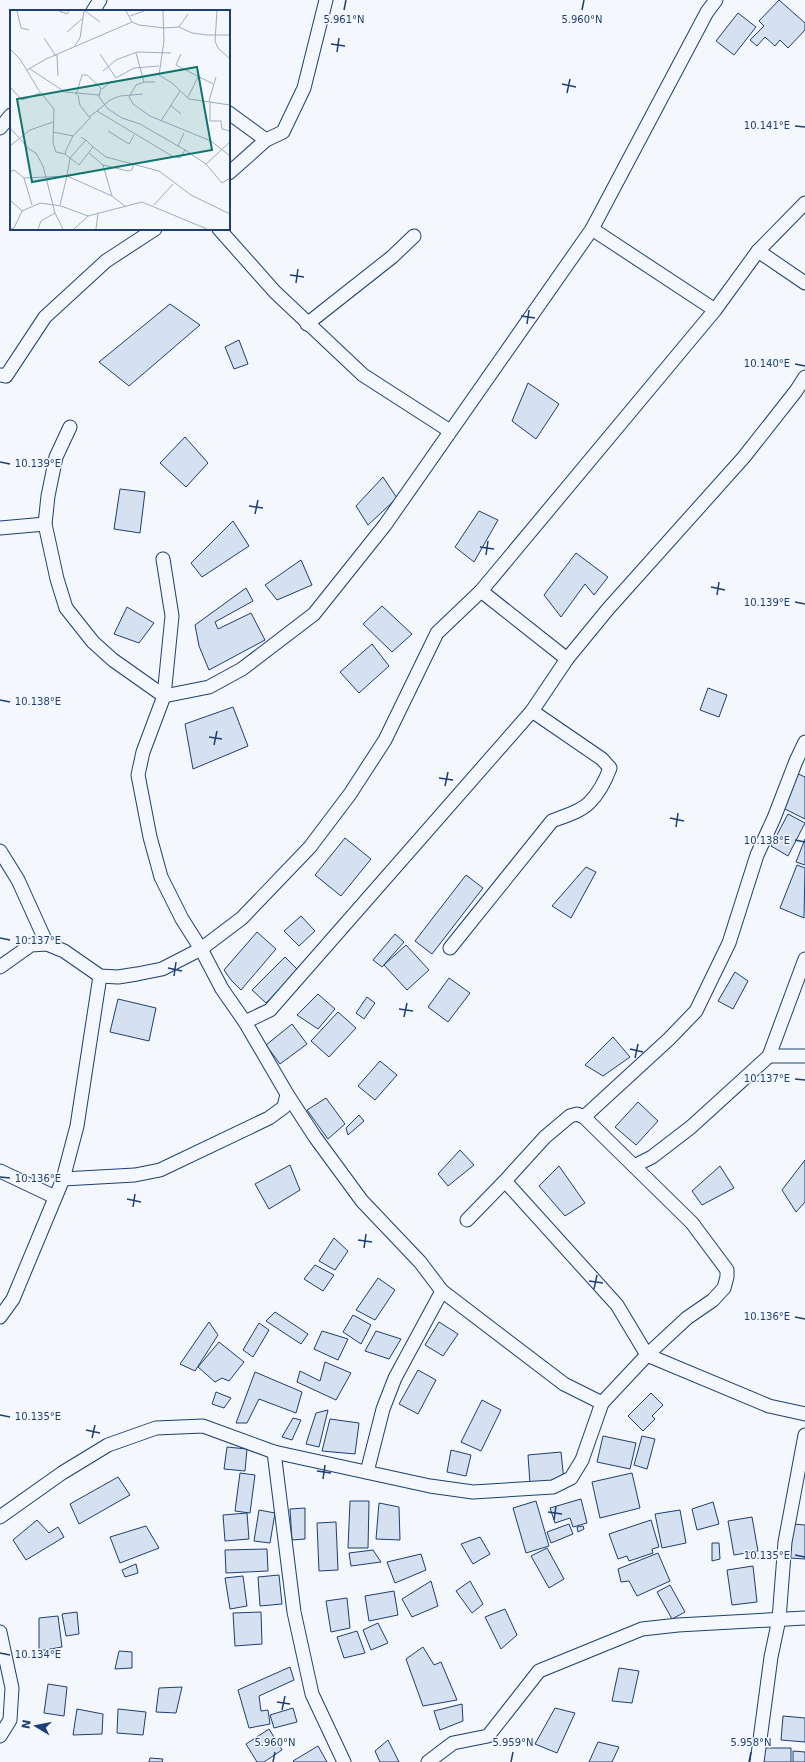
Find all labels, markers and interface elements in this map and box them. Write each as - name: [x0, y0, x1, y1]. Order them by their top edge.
- inset map: [10, 10, 230, 230]
- text: 5.961°N: [323, 14, 365, 25]
- text: 5.960°N: [561, 14, 603, 25]
- text: 10.141°E: [744, 120, 790, 131]
- text: 10.140°E: [744, 358, 790, 369]
- text: 10.139°E: [15, 458, 61, 469]
- text: 10.139°E: [744, 597, 790, 608]
- text: 10.138°E: [15, 696, 61, 707]
- text: 10.138°E: [744, 835, 790, 846]
- text: 10.137°E: [15, 935, 61, 946]
- text: 10.137°E: [744, 1073, 790, 1084]
- text: 10.136°E: [15, 1173, 61, 1184]
- text: 10.136°E: [744, 1311, 790, 1322]
- text: 10.135°E: [15, 1411, 61, 1422]
- text: 10.135°E: [744, 1550, 790, 1561]
- text: 10.134°E: [15, 1649, 61, 1660]
- north arrow: [16, 1706, 56, 1746]
- text: N: [19, 1719, 34, 1730]
- text: 5.960°N: [254, 1737, 296, 1748]
- text: 5.959°N: [492, 1737, 534, 1748]
- text: 5.958°N: [730, 1737, 772, 1748]

